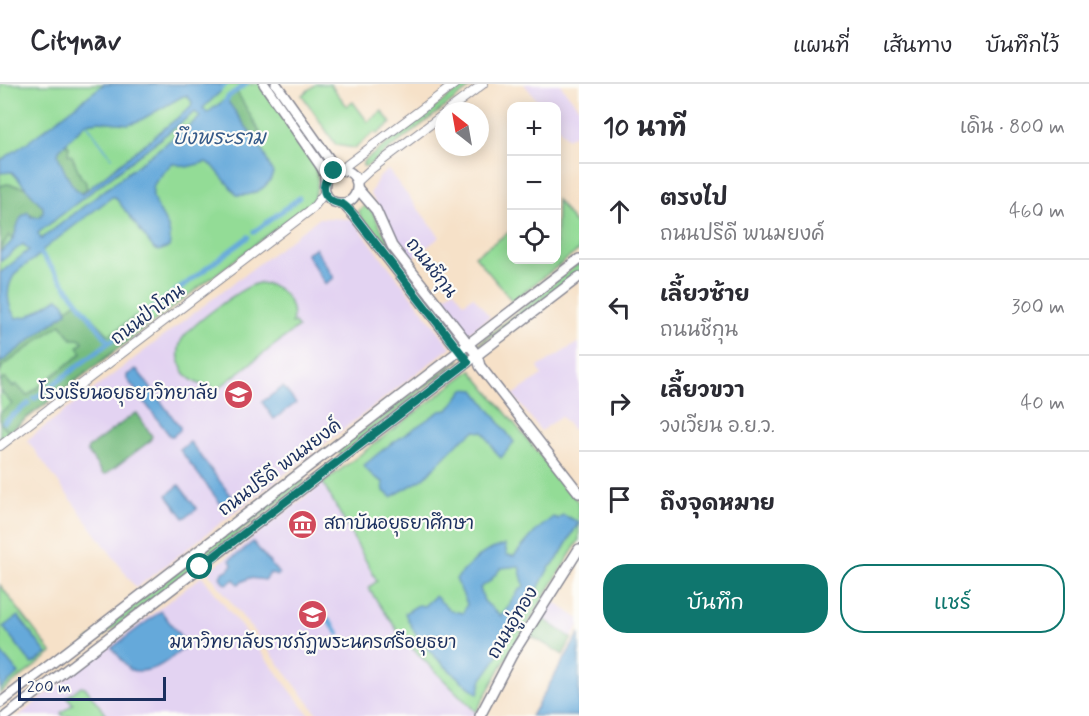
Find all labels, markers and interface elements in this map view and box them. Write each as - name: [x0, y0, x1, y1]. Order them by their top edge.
- text: Citynav: [30, 23, 121, 60]
- text: แผนที่: [793, 32, 850, 60]
- text: เส้นทาง: [883, 32, 952, 60]
- text: บันทึกไว้: [985, 32, 1059, 60]
- north arrow: [435, 102, 489, 156]
- map controls: [507, 102, 561, 264]
- button: +: [507, 102, 561, 156]
- text: 10 นาที: [603, 112, 687, 146]
- text: เดิน · 800 m: [960, 114, 1065, 141]
- water label: บึงพระราม: [172, 125, 267, 152]
- button: −: [507, 156, 561, 210]
- route end: [320, 157, 346, 183]
- text: ตรงไป: [660, 185, 728, 213]
- icon: ahead: [603, 195, 636, 228]
- text: 460 m: [1009, 198, 1065, 225]
- button: locate: [507, 210, 561, 264]
- text: ถนนปรีดี พนมยงค์: [660, 221, 825, 248]
- street label: ถนนชีกุน: [399, 232, 463, 304]
- street label: ถนนป่าโทน: [105, 278, 190, 351]
- text: เลี้ยวซ้าย: [660, 281, 750, 309]
- icon: left: [603, 291, 636, 324]
- text: 300 m: [1011, 294, 1065, 321]
- text: ถนนชีกุน: [660, 317, 738, 344]
- text: เลี้ยวขวา: [660, 377, 744, 405]
- school or university icon: โรงเรียนอยุธยาวิทยาลัย: [223, 378, 255, 410]
- place label: โรงเรียนอยุธยาวิทยาลัย: [39, 380, 218, 407]
- icon: right: [603, 387, 636, 420]
- text: 40 m: [1021, 390, 1065, 417]
- street label: ถนนปรีดี พนมยงค์: [212, 412, 347, 522]
- text: วงเวียน อ.ย.ว.: [660, 413, 775, 440]
- icon: arrive: [603, 483, 636, 516]
- text: ถึงจุดหมาย: [660, 490, 775, 518]
- museum icon: สถาบันอยุธยาศึกษา: [287, 508, 319, 540]
- place label: สถาบันอยุธยาศึกษา: [324, 511, 474, 537]
- route start: [186, 553, 212, 579]
- button: บันทึก: [603, 564, 828, 633]
- button: แชร์: [840, 564, 1065, 633]
- street label: ถนนอู่ทอง: [481, 582, 545, 664]
- school or university icon: มหาวิทยาลัยราชภัฏพระนครศรีอยุธยา: [297, 598, 329, 630]
- place label: มหาวิทยาลัยราชภัฏพระนครศรีอยุธยา: [170, 630, 456, 656]
- scale bar: [18, 674, 166, 702]
- text: 200 m: [27, 677, 71, 698]

